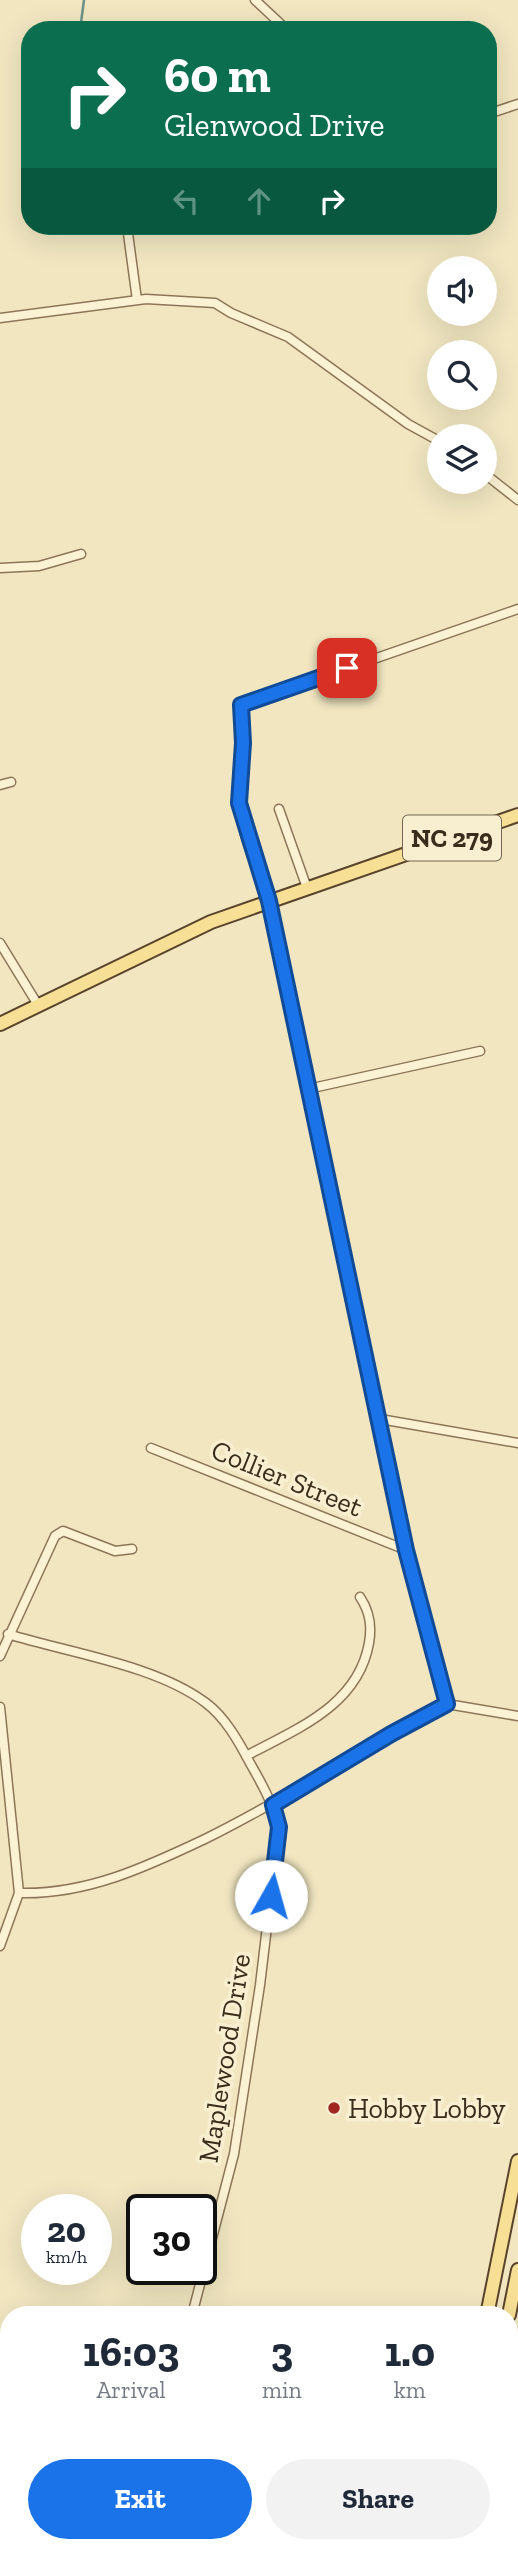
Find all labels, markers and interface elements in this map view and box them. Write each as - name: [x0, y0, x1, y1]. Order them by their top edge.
- text: 60 m: [164, 46, 271, 105]
- icon: right: [49, 49, 140, 140]
- text: Glenwood Drive: [164, 106, 385, 144]
- icon: left: [167, 182, 205, 220]
- icon: ahead: [240, 182, 278, 220]
- icon: right: [313, 182, 351, 220]
- map controls: [427, 256, 497, 494]
- button: sound: [427, 256, 497, 326]
- button: search: [427, 340, 497, 410]
- button: layers: [427, 424, 497, 494]
- pin: [317, 638, 377, 698]
- icon: arrive: [328, 649, 366, 687]
- road number: NC 279: [403, 816, 501, 860]
- street label: Collier Street: [207, 1433, 368, 1524]
- position arrow: [234, 1859, 308, 1933]
- street label: Maplewood Drive: [192, 1951, 257, 2165]
- place label: Hobby Lobby: [348, 2092, 506, 2125]
- marker: Hobby Lobby: [326, 2100, 342, 2116]
- speed limit sign: 30: [126, 2194, 217, 2285]
- text: 20: [47, 2209, 86, 2251]
- text: km/h: [46, 2246, 87, 2268]
- text: 16:03: [83, 2326, 179, 2377]
- text: 3: [271, 2326, 293, 2377]
- text: 1.0: [384, 2326, 435, 2377]
- text: Arrival: [96, 2376, 166, 2404]
- text: min: [262, 2376, 302, 2404]
- text: km: [394, 2376, 426, 2404]
- button: Exit: [28, 2459, 252, 2539]
- button: Share: [266, 2459, 490, 2539]

